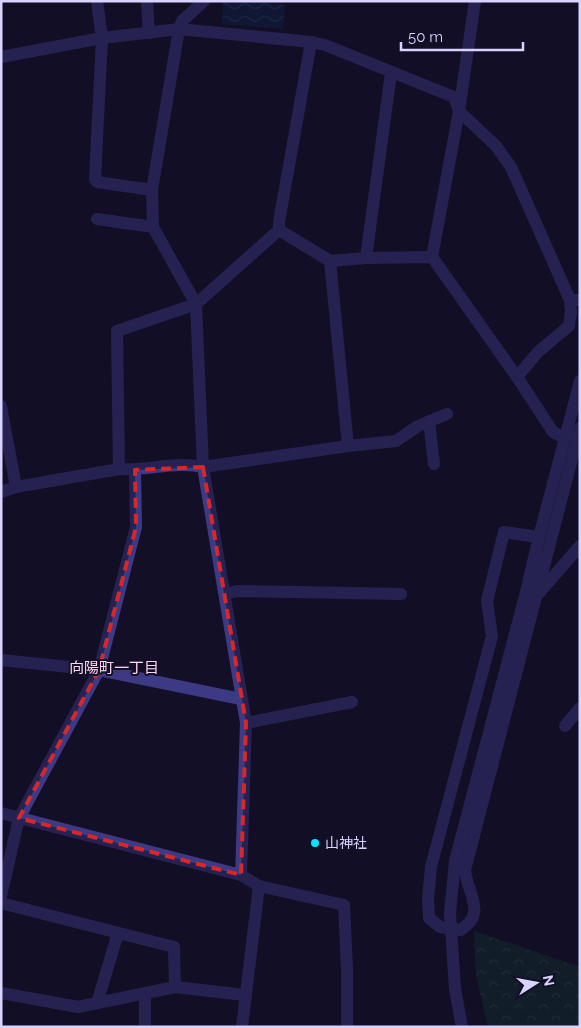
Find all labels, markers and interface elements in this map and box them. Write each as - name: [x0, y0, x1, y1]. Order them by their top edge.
- scale bar: [401, 20, 524, 52]
- text: 50 m: [408, 28, 443, 46]
- district label: 向陽町一丁目: [69, 659, 159, 677]
- place label: 山神社: [325, 835, 367, 851]
- marker: 山神社: [309, 837, 321, 849]
- north arrow: [511, 958, 561, 1008]
- text: N: [540, 974, 558, 987]

